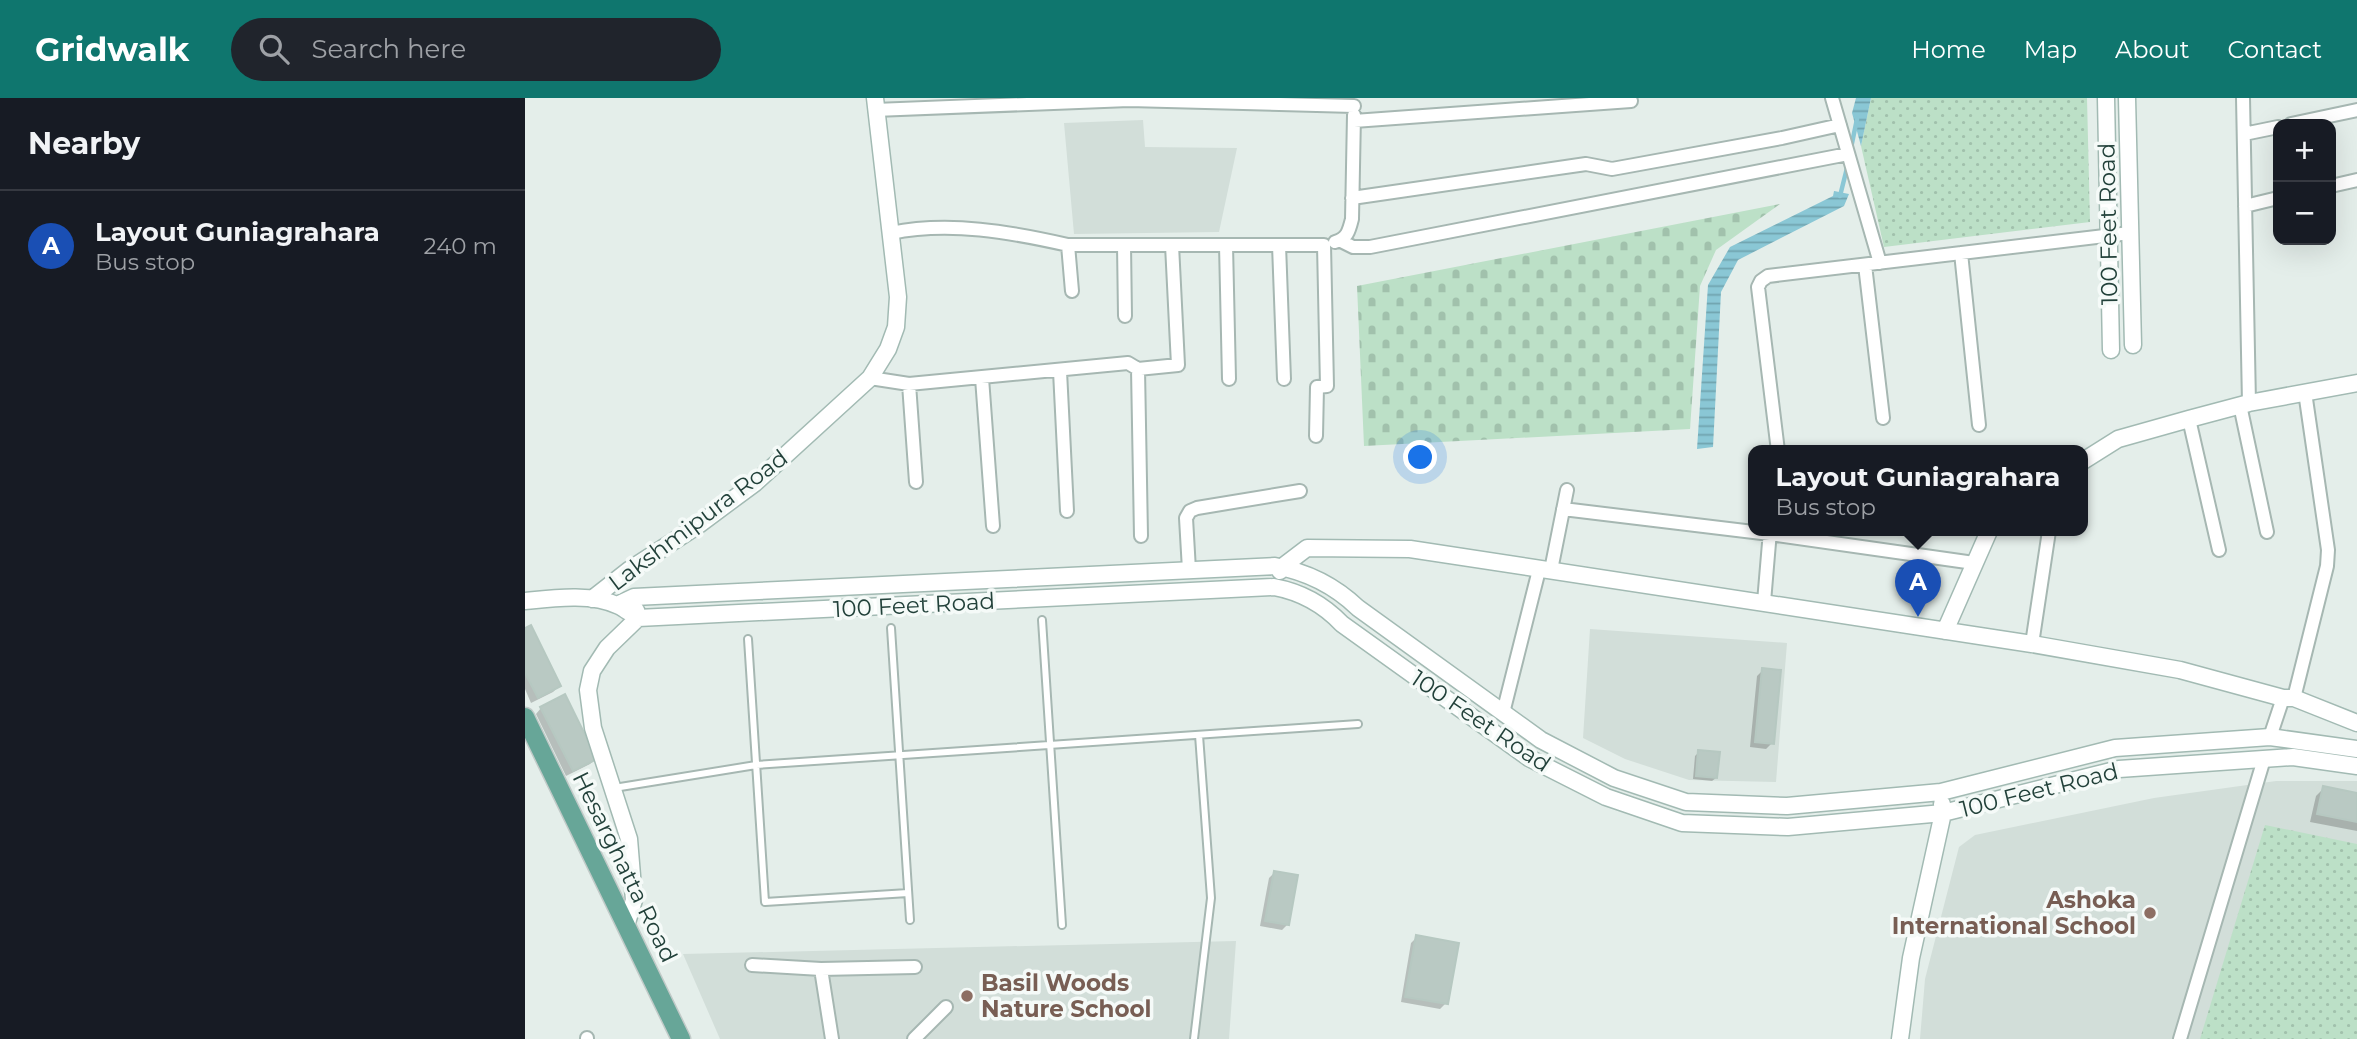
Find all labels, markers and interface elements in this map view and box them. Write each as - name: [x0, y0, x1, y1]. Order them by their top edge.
- search box: [231, 18, 721, 81]
- text: Gridwalk: [35, 29, 189, 69]
- icon: search: [255, 30, 293, 68]
- text: Search here: [311, 33, 466, 65]
- text: Home: [1911, 35, 1986, 64]
- text: Map: [2024, 35, 2077, 64]
- text: About: [2115, 35, 2189, 64]
- text: Contact: [2227, 35, 2322, 64]
- map controls: [2273, 119, 2336, 245]
- button: +: [2273, 119, 2336, 182]
- text: Nearby: [28, 125, 140, 162]
- street label: 100 Feet Road: [2093, 143, 2123, 305]
- button: −: [2273, 182, 2336, 245]
- text: Layout Guniagrahara: [95, 216, 380, 248]
- text: A: [42, 232, 60, 260]
- text: 240 m: [424, 232, 497, 260]
- text: Bus stop: [95, 248, 195, 276]
- your location: [1403, 440, 1437, 474]
- street label: Lakshmipura Road: [603, 444, 793, 596]
- popup: [1748, 445, 2088, 536]
- text: Layout Guniagrahara: [1776, 461, 2060, 493]
- text: Bus stop: [1776, 493, 1876, 521]
- pin: A: [1895, 559, 1941, 617]
- street label: 100 Feet Road: [832, 587, 996, 623]
- street label: 100 Feet Road: [1406, 664, 1556, 778]
- street label: 100 Feet Road: [1957, 757, 2121, 823]
- street label: Hesarghatta Road: [567, 767, 683, 967]
- place label: Ashoka International School: [1892, 886, 2136, 940]
- marker: Ashoka International School: [2142, 905, 2158, 921]
- place label: Basil Woods Nature School: [981, 969, 1152, 1023]
- marker: Basil Woods Nature School: [959, 988, 975, 1004]

